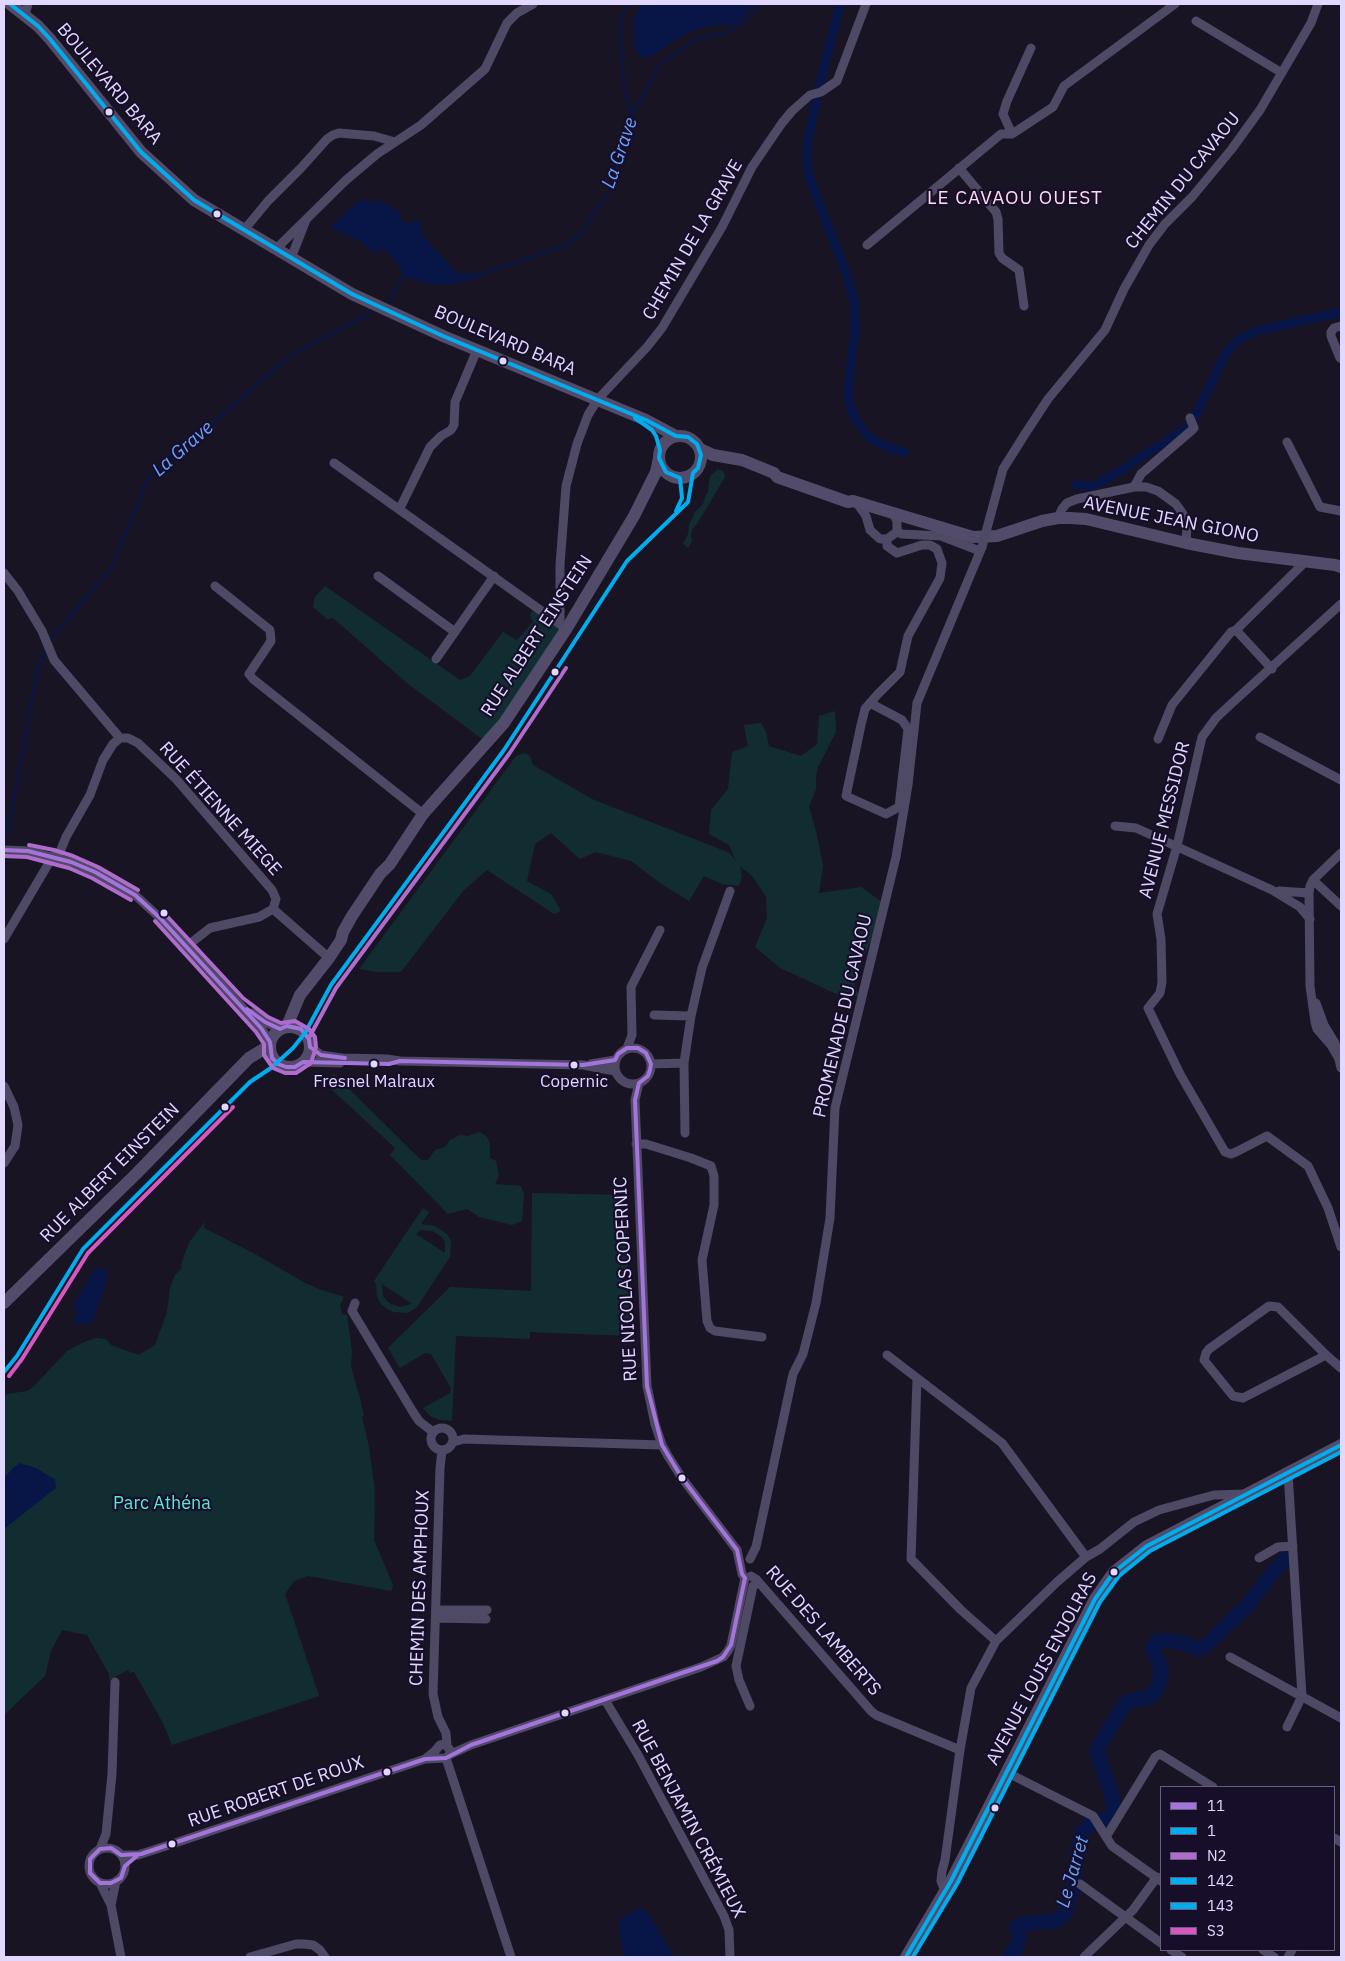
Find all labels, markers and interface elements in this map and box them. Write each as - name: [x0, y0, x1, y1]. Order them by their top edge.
- street label: BOULEVARD BARA: [52, 19, 166, 149]
- unlabelled marker: [104, 107, 114, 117]
- street label: CHEMIN DU CAVAOU: [1121, 108, 1245, 254]
- water label: La Grave: [597, 115, 643, 191]
- street label: CHEMIN DE LA GRAVE: [638, 156, 748, 324]
- district label: LE CAVAOU OUEST: [925, 188, 1105, 210]
- unlabelled marker: [212, 209, 222, 219]
- street label: BOULEVARD BARA: [431, 301, 579, 381]
- unlabelled marker: [498, 356, 508, 366]
- water label: La Grave: [148, 416, 218, 482]
- street label: AVENUE JEAN GIONO: [1082, 492, 1260, 548]
- street label: RUE ALBERT EINSTEIN: [477, 551, 597, 721]
- unlabelled marker: [550, 667, 560, 677]
- street label: RUE ÉTIENNE MIEGE: [154, 738, 286, 880]
- street label: AVENUE MESSIDOR: [1135, 739, 1195, 901]
- unlabelled marker: [159, 908, 169, 918]
- street label: PROMENADE DU CAVAOU: [809, 912, 877, 1120]
- marker: Fresnel Malraux: [369, 1059, 379, 1069]
- marker: Copernic: [569, 1060, 579, 1070]
- place label: Fresnel Malraux: [313, 1072, 435, 1092]
- place label: Copernic: [540, 1072, 608, 1092]
- street label: RUE ALBERT EINSTEIN: [36, 1099, 184, 1247]
- unlabelled marker: [220, 1102, 230, 1112]
- street label: RUE NICOLAS COPERNIC: [610, 1176, 642, 1382]
- unlabelled marker: [677, 1473, 687, 1483]
- street label: CHEMIN DES AMPHOUX: [406, 1490, 434, 1686]
- park label: Parc Athéna: [113, 1493, 211, 1515]
- street label: RUE DES LAMBERTS: [761, 1562, 885, 1700]
- unlabelled marker: [1109, 1567, 1119, 1577]
- street label: AVENUE LOUIS ENJOLRAS: [982, 1569, 1102, 1769]
- unlabelled marker: [560, 1708, 570, 1718]
- street label: RUE BENJAMIN CRÉMIEUX: [627, 1716, 749, 1922]
- street label: RUE ROBERT DE ROUX: [185, 1752, 367, 1832]
- unlabelled marker: [382, 1767, 392, 1777]
- legend: [1160, 1786, 1335, 1951]
- text: 11: [1207, 1796, 1225, 1815]
- unlabelled marker: [990, 1803, 1000, 1813]
- text: 1: [1207, 1821, 1216, 1840]
- water label: Le Jarret: [1052, 1834, 1094, 1910]
- unlabelled marker: [167, 1839, 177, 1849]
- text: N2: [1207, 1846, 1227, 1865]
- text: 142: [1207, 1871, 1234, 1890]
- text: 143: [1207, 1896, 1234, 1915]
- text: S3: [1207, 1921, 1225, 1940]

